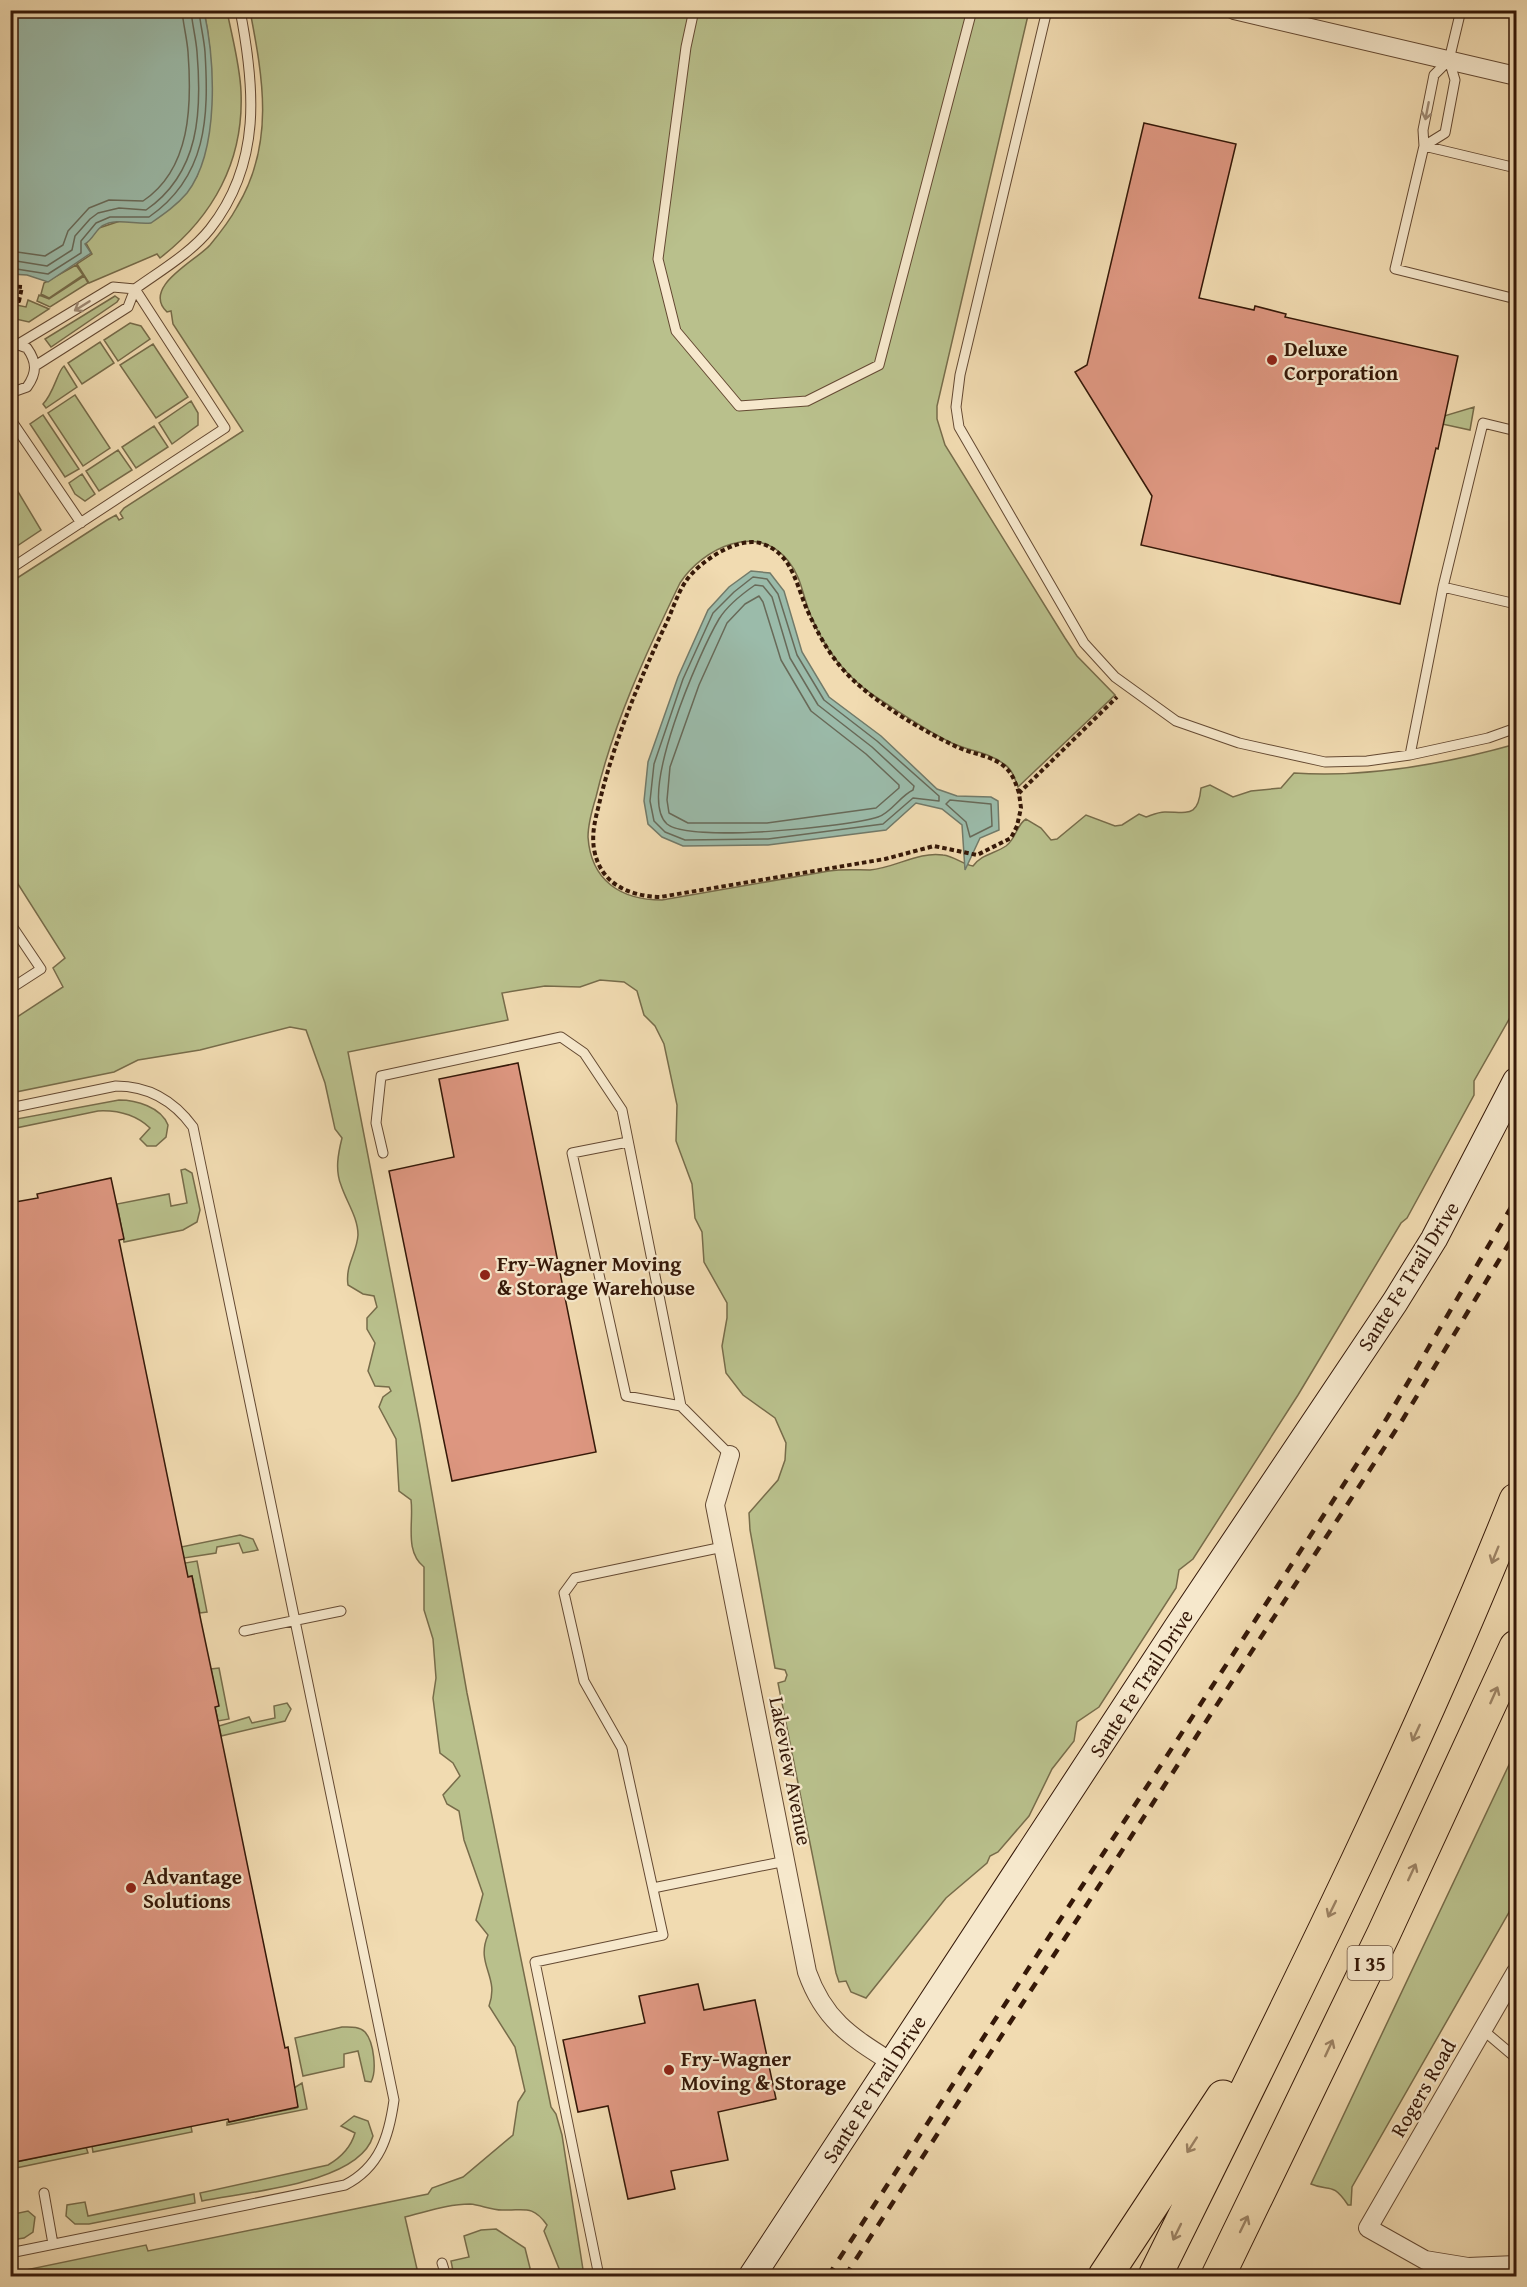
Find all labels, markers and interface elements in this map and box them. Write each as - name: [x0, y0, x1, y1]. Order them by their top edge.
- one-way arrow: [1421, 101, 1432, 121]
- one-way arrow: [74, 300, 91, 312]
- place label: Deluxe Corporation: [1284, 333, 1399, 388]
- marker: Deluxe Corporation: [1265, 353, 1279, 367]
- street label: Sante Fe Trail Drive: [1349, 1195, 1467, 1357]
- place label: Fry-Wagner Moving & Storage Warehouse: [497, 1248, 695, 1303]
- marker: Fry-Wagner Moving & Storage Warehouse: [478, 1268, 492, 1282]
- one-way arrow: [1489, 1545, 1500, 1563]
- street label: Sante Fe Trail Drive: [1081, 1603, 1201, 1763]
- one-way arrow: [1489, 1687, 1501, 1705]
- street label: Lakeview Avenue: [761, 1694, 821, 1848]
- one-way arrow: [1409, 1723, 1421, 1741]
- place label: Advantage Solutions: [143, 1861, 242, 1916]
- one-way arrow: [1407, 1864, 1419, 1882]
- marker: Advantage Solutions: [124, 1881, 138, 1895]
- one-way arrow: [1326, 1900, 1338, 1918]
- road number: I 35: [1348, 1946, 1392, 1980]
- street label: Sante Fe Trail Drive: [814, 2009, 934, 2169]
- street label: Rogers Road: [1382, 2033, 1464, 2143]
- one-way arrow: [1323, 2040, 1335, 2058]
- place label: Fry-Wagner Moving & Storage: [681, 2043, 846, 2098]
- marker: Fry-Wagner Moving & Storage: [662, 2063, 676, 2077]
- one-way arrow: [1186, 2136, 1198, 2152]
- one-way arrow: [1238, 2215, 1250, 2233]
- one-way arrow: [1171, 2223, 1182, 2241]

